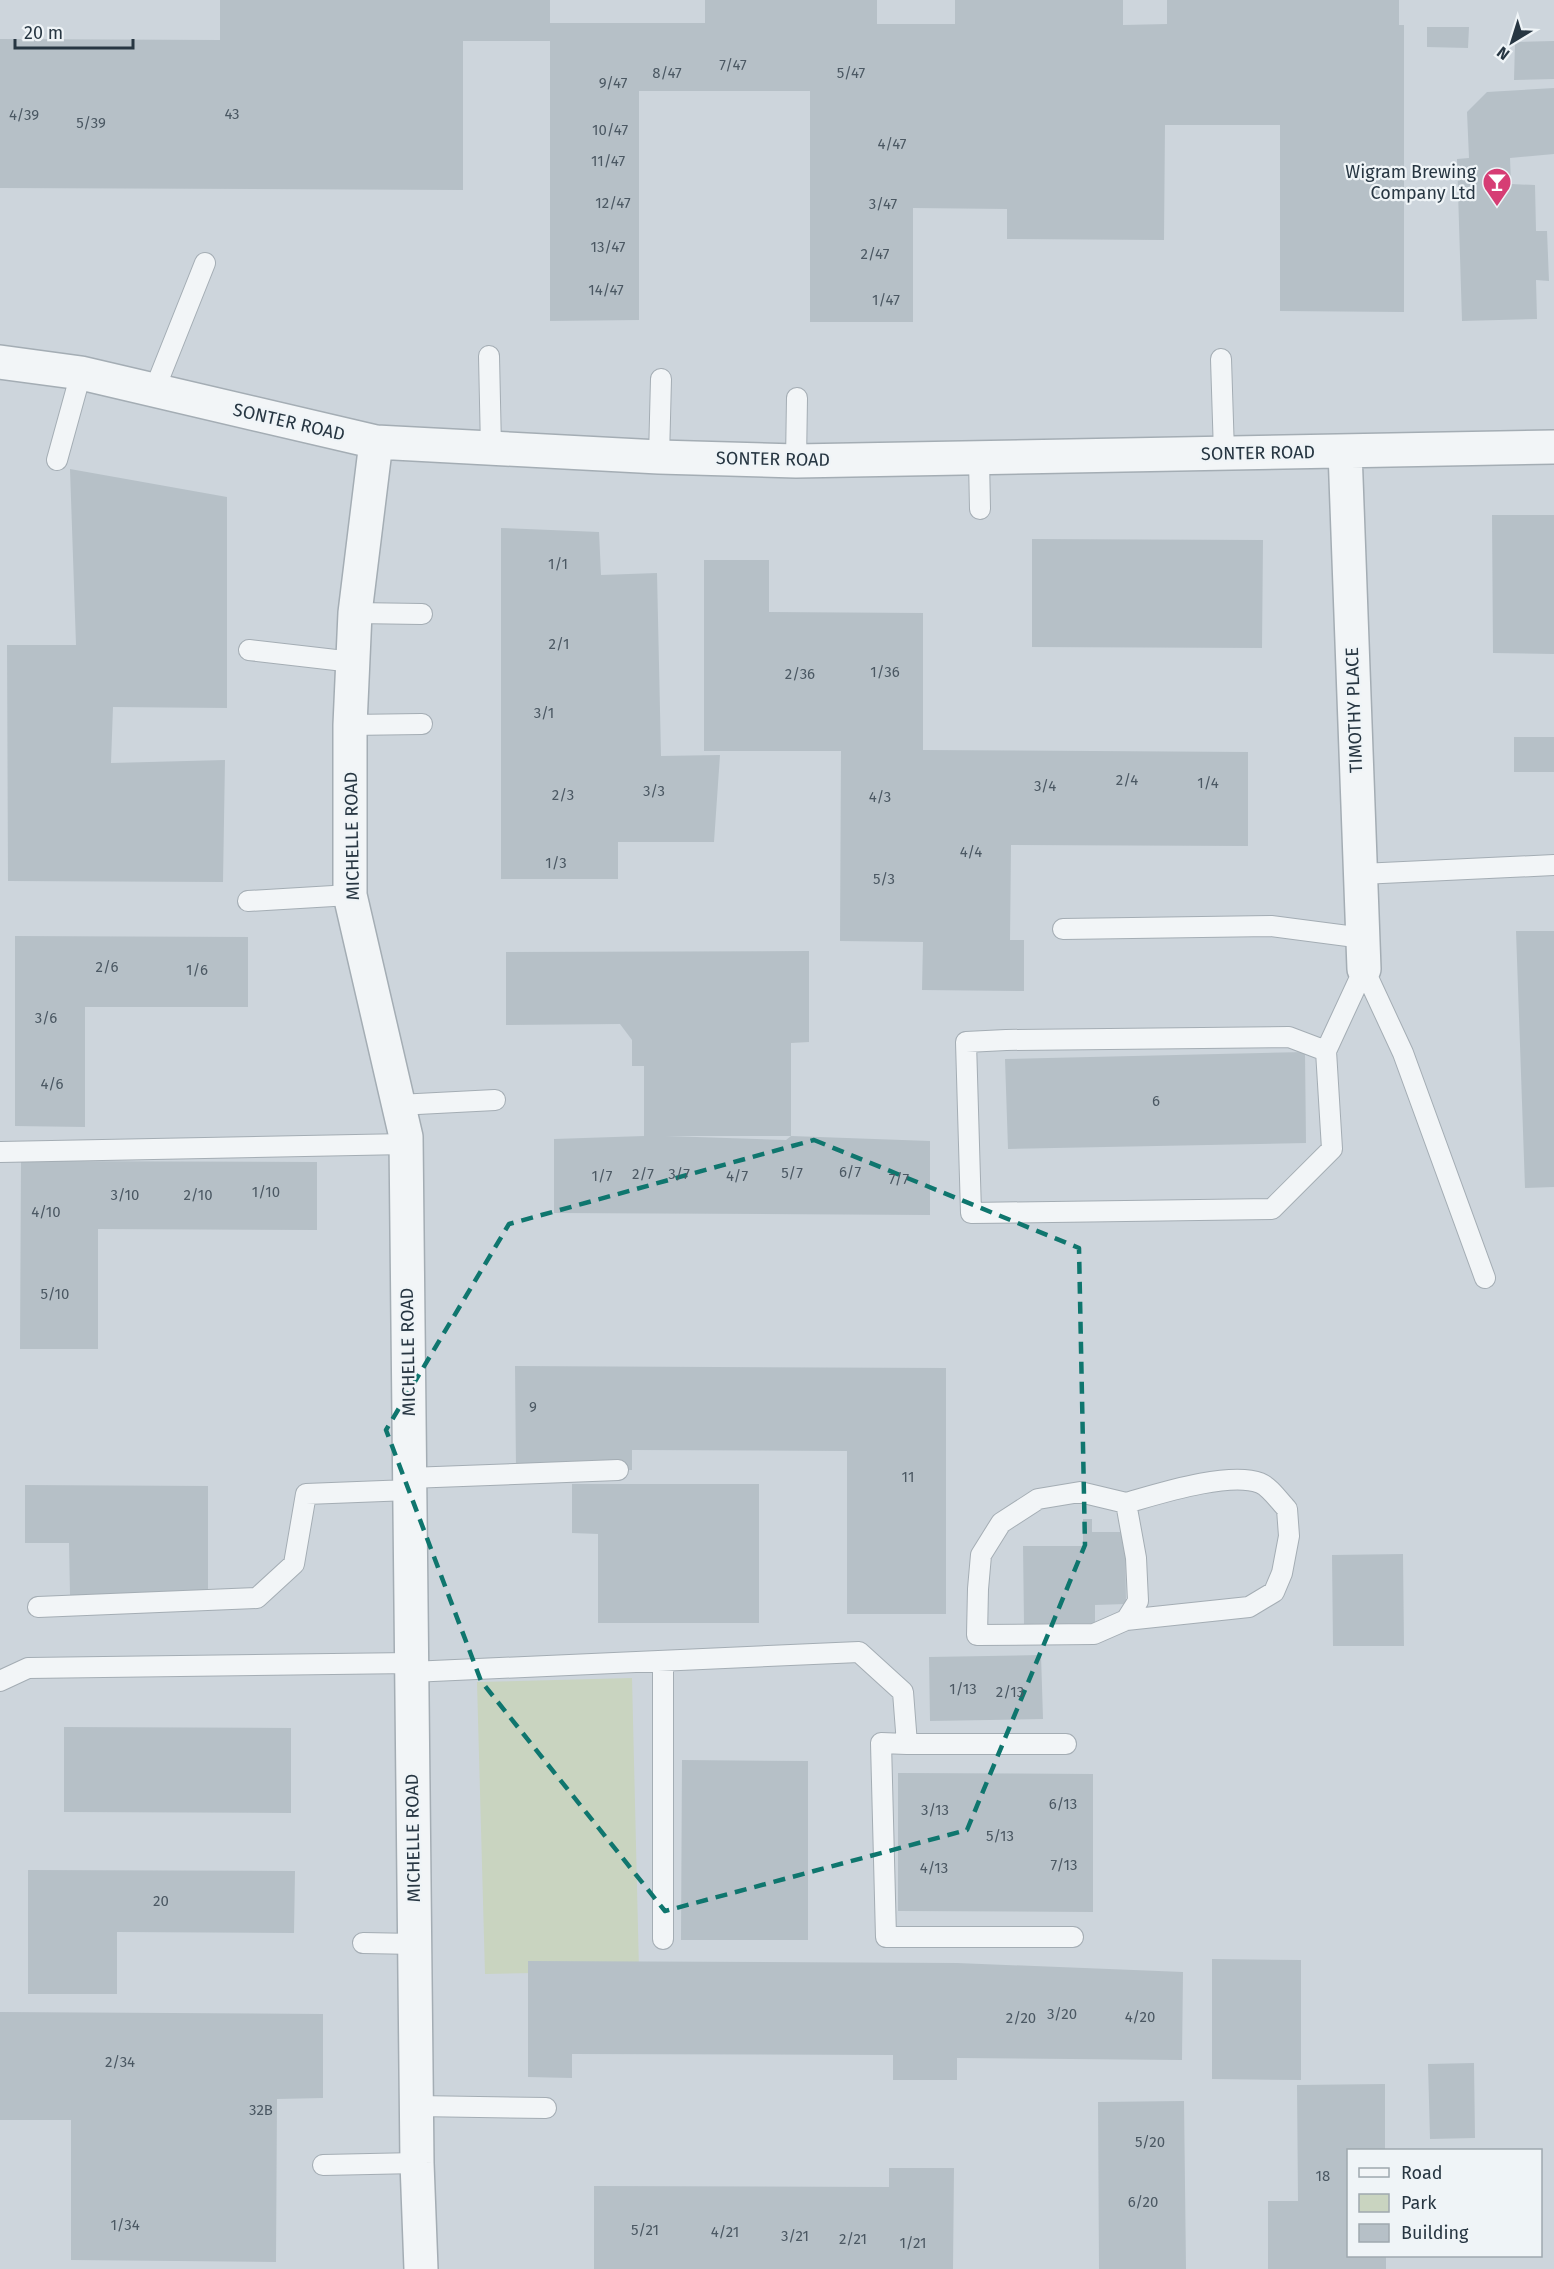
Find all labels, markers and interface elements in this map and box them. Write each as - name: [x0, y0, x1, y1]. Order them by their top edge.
- scale bar: [15, 12, 134, 50]
- north arrow: [1482, 12, 1542, 72]
- text: 20 m: [24, 22, 63, 44]
- text: N: [1493, 43, 1513, 64]
- house number: 7/47: [719, 56, 747, 74]
- house number: 8/47: [652, 64, 682, 82]
- house number: 5/47: [837, 64, 866, 82]
- house number: 9/47: [599, 74, 628, 92]
- house number: 43: [224, 105, 240, 123]
- house number: 4/39: [9, 106, 39, 124]
- house number: 5/39: [76, 114, 106, 132]
- house number: 10/47: [592, 121, 628, 139]
- house number: 4/47: [877, 135, 907, 153]
- house number: 11/47: [591, 152, 625, 170]
- place label: Wigram Brewing Company Ltd: [1345, 161, 1477, 204]
- bar icon: Wigram Brewing Company Ltd: [1481, 166, 1513, 208]
- house number: 12/47: [595, 194, 631, 212]
- house number: 3/47: [869, 195, 898, 213]
- house number: 13/47: [590, 238, 626, 256]
- house number: 2/47: [861, 245, 890, 263]
- house number: 14/47: [588, 281, 624, 299]
- house number: 1/47: [872, 291, 900, 309]
- street label: SONTER ROAD: [231, 398, 347, 446]
- street label: SONTER ROAD: [1201, 441, 1315, 465]
- street label: SONTER ROAD: [716, 447, 830, 471]
- house number: 1/1: [548, 555, 568, 573]
- house number: 2/1: [549, 635, 569, 653]
- street label: TIMOTHY PLACE: [1341, 647, 1367, 773]
- house number: 1/36: [870, 663, 900, 681]
- house number: 2/36: [785, 665, 815, 683]
- house number: 3/1: [534, 704, 554, 722]
- house number: 2/4: [1116, 771, 1138, 789]
- street label: MICHELLE ROAD: [340, 772, 364, 900]
- house number: 1/4: [1197, 774, 1219, 792]
- house number: 3/4: [1034, 777, 1056, 795]
- house number: 3/3: [643, 782, 665, 800]
- house number: 2/3: [552, 786, 574, 804]
- house number: 4/3: [869, 788, 891, 806]
- house number: 4/4: [960, 843, 982, 861]
- house number: 1/3: [545, 854, 567, 872]
- house number: 5/3: [873, 870, 895, 888]
- house number: 2/6: [96, 958, 118, 976]
- house number: 1/6: [186, 961, 208, 979]
- house number: 3/6: [35, 1009, 57, 1027]
- house number: 4/6: [40, 1075, 64, 1093]
- house number: 6: [1152, 1092, 1160, 1110]
- house number: 6/7: [839, 1163, 861, 1181]
- house number: 5/7: [781, 1164, 803, 1182]
- house number: 2/7: [632, 1165, 654, 1183]
- house number: 3/7: [668, 1165, 690, 1183]
- house number: 1/7: [592, 1167, 613, 1185]
- house number: 4/7: [726, 1167, 748, 1185]
- house number: 7/7: [889, 1170, 910, 1188]
- house number: 1/10: [252, 1183, 280, 1201]
- house number: 3/10: [111, 1186, 139, 1204]
- house number: 2/10: [183, 1186, 213, 1204]
- house number: 4/10: [31, 1203, 61, 1221]
- house number: 5/10: [41, 1285, 69, 1303]
- street label: MICHELLE ROAD: [396, 1288, 420, 1416]
- house number: 9: [529, 1398, 537, 1416]
- house number: 11: [902, 1468, 914, 1486]
- house number: 1/13: [949, 1680, 977, 1698]
- house number: 2/13: [996, 1683, 1024, 1701]
- street label: MICHELLE ROAD: [401, 1774, 425, 1902]
- house number: 6/13: [1049, 1795, 1077, 1813]
- house number: 3/13: [921, 1801, 949, 1819]
- house number: 5/13: [986, 1827, 1014, 1845]
- house number: 7/13: [1051, 1856, 1077, 1874]
- house number: 4/13: [920, 1859, 948, 1877]
- house number: 20: [153, 1892, 169, 1910]
- house number: 3/20: [1047, 2005, 1077, 2023]
- house number: 4/20: [1125, 2008, 1155, 2026]
- house number: 2/20: [1006, 2009, 1036, 2027]
- house number: 2/34: [105, 2053, 135, 2071]
- house number: 32B: [249, 2101, 273, 2119]
- house number: 5/20: [1135, 2133, 1165, 2151]
- legend: [1347, 2149, 1542, 2257]
- text: Road: [1401, 2162, 1443, 2184]
- house number: 18: [1316, 2167, 1330, 2185]
- text: Park: [1401, 2192, 1437, 2214]
- house number: 6/20: [1128, 2193, 1158, 2211]
- house number: 1/34: [110, 2216, 140, 2234]
- house number: 5/21: [631, 2221, 659, 2239]
- text: Building: [1401, 2222, 1469, 2244]
- house number: 4/21: [711, 2223, 739, 2241]
- house number: 3/21: [781, 2227, 809, 2245]
- house number: 2/21: [839, 2230, 867, 2248]
- house number: 1/21: [899, 2234, 927, 2252]

